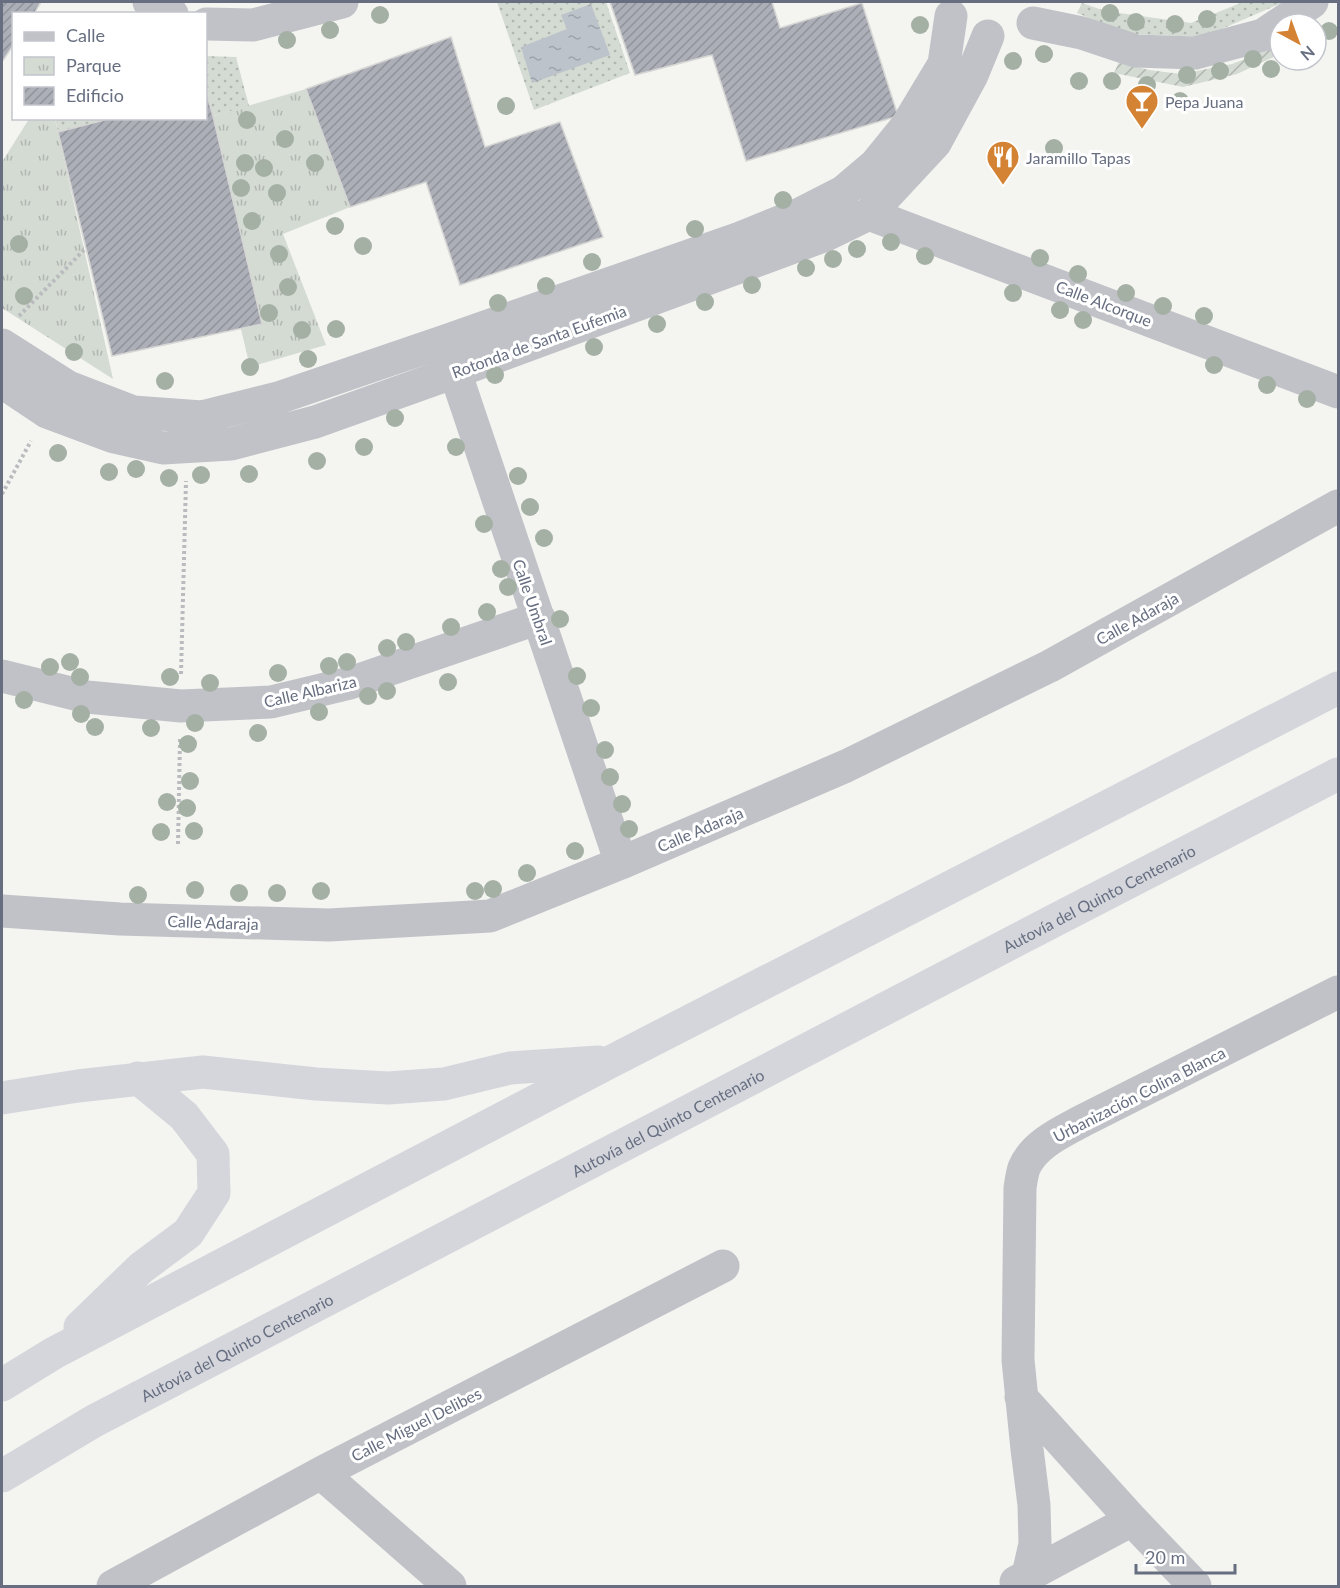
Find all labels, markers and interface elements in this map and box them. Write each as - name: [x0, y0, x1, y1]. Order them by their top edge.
- legend: [12, 12, 207, 120]
- north arrow: [1268, 12, 1328, 72]
- text: Calle: [66, 24, 105, 46]
- text: N: [1297, 42, 1319, 65]
- text: Parque: [66, 54, 121, 76]
- bar icon: Pepa Juana: [1124, 83, 1160, 130]
- text: Edificio: [66, 84, 124, 106]
- place label: Pepa Juana: [1165, 92, 1243, 111]
- restaurant icon: Jaramillo Tapas: [985, 139, 1021, 186]
- place label: Jaramillo Tapas: [1026, 148, 1131, 167]
- street label: Calle Alcorque: [1053, 276, 1155, 330]
- street label: Rotonda de Santa Eufemia: [449, 301, 629, 381]
- street label: Calle Umbral: [509, 556, 557, 648]
- street label: Calle Adaraja: [1093, 588, 1181, 648]
- street label: Calle Albariza: [262, 671, 358, 711]
- street label: Calle Adaraja: [654, 802, 746, 856]
- street label: Autovía del Quinto Centenario: [999, 840, 1198, 955]
- street label: Calle Adaraja: [167, 911, 259, 933]
- street label: Urbanización Colina Blanca: [1050, 1042, 1228, 1146]
- street label: Autovía del Quinto Centenario: [568, 1064, 767, 1180]
- street label: Autovía del Quinto Centenario: [137, 1289, 336, 1405]
- street label: Calle Miguel Delibes: [348, 1383, 484, 1465]
- scale bar: [1136, 1537, 1235, 1575]
- text: 20 m: [1145, 1546, 1185, 1568]

